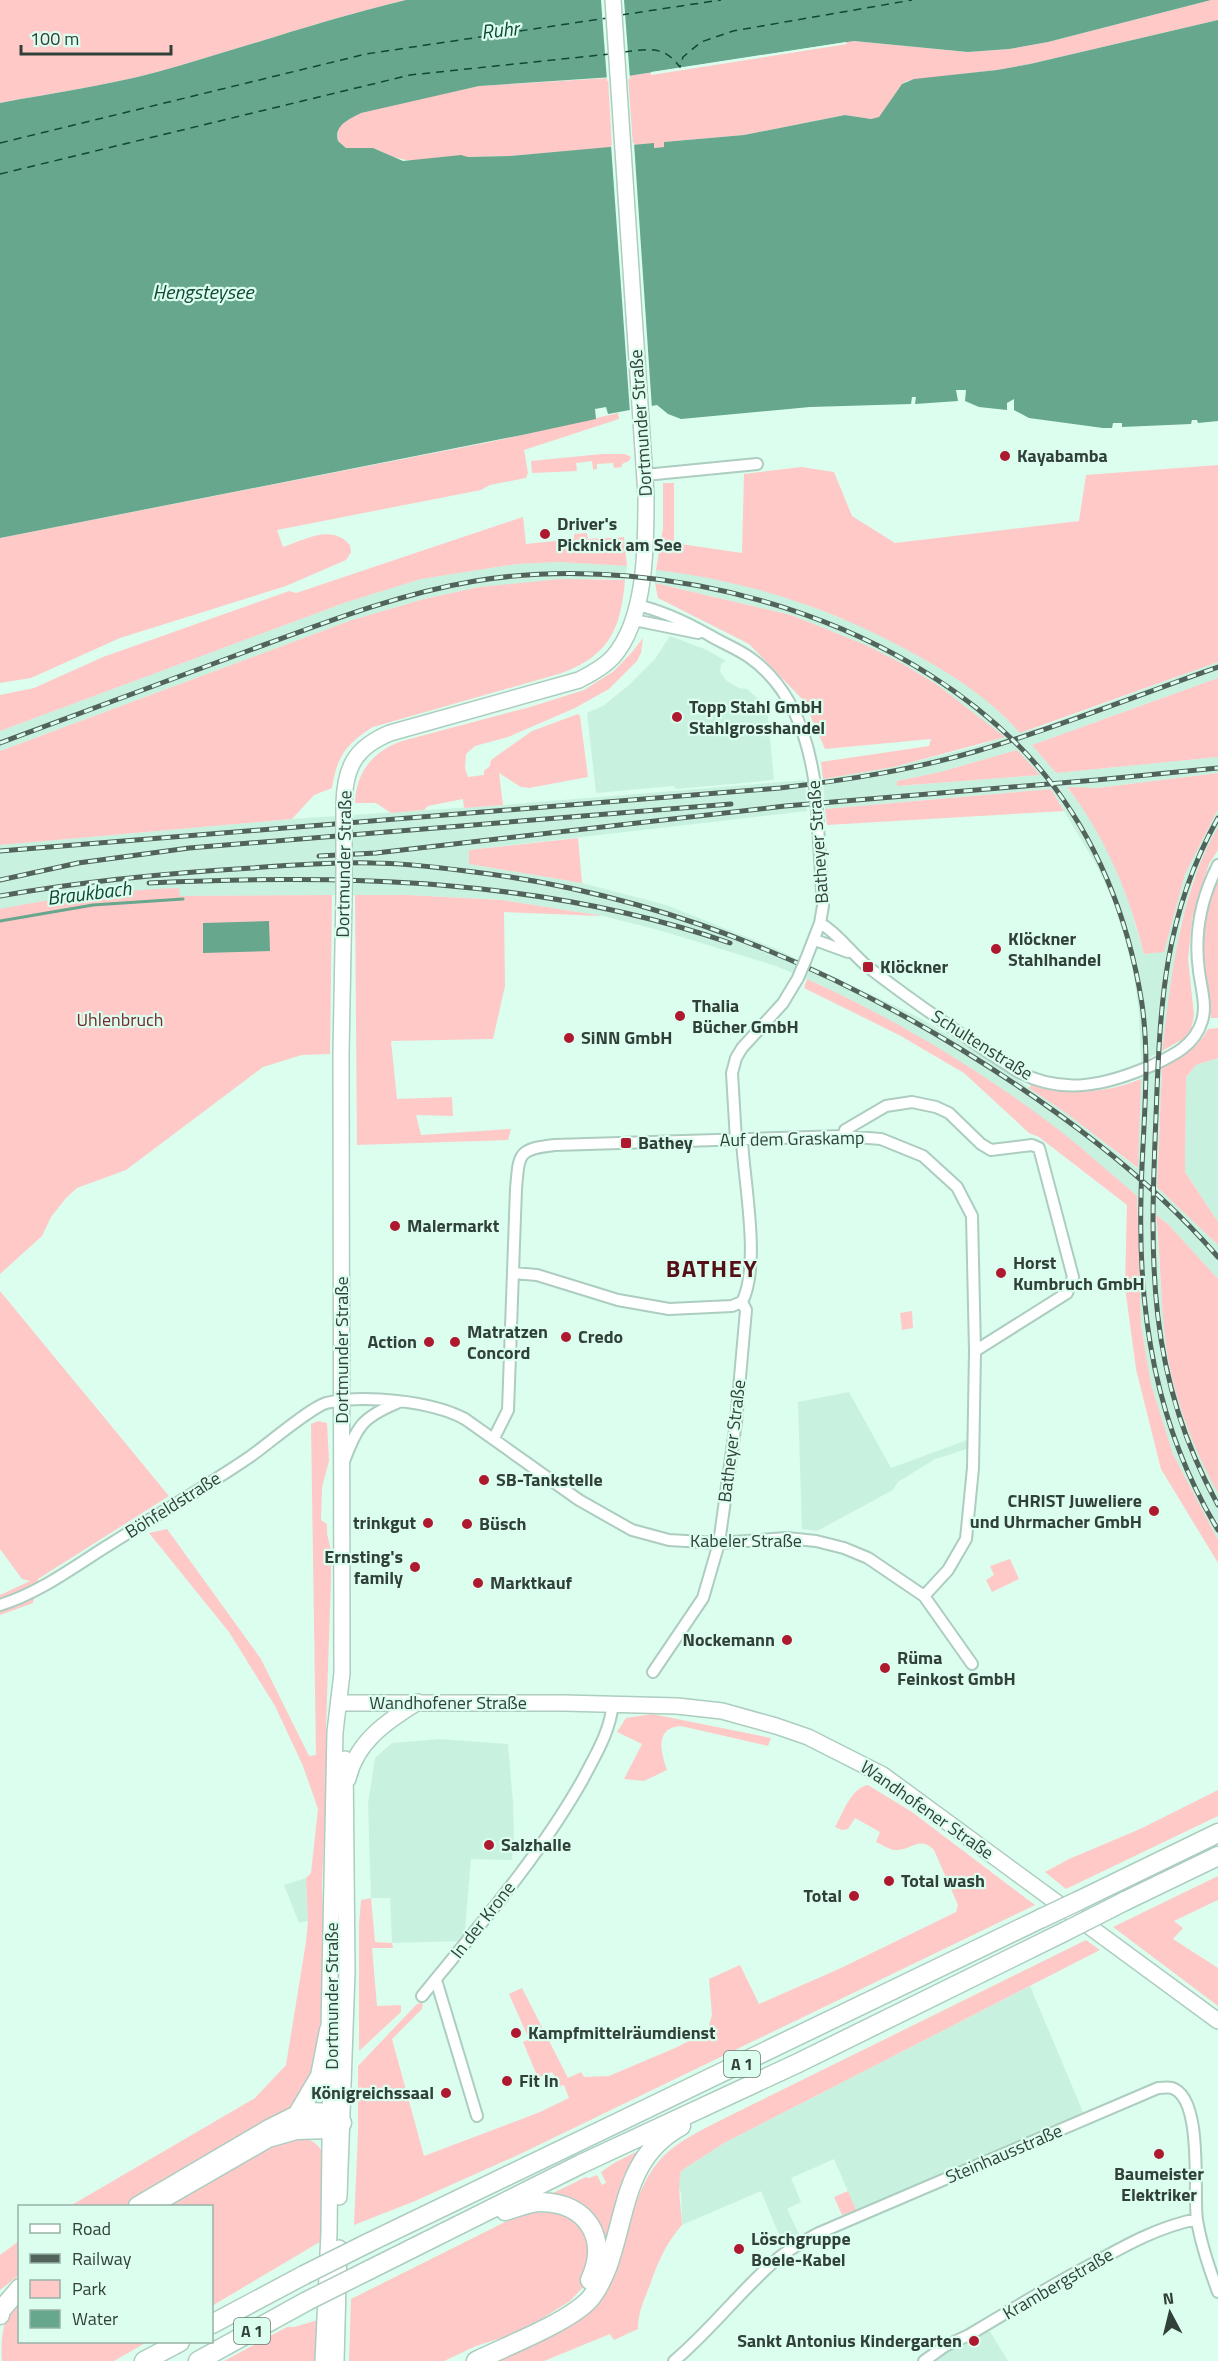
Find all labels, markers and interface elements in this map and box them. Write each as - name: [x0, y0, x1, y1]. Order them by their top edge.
- water label: Ruhr: [480, 12, 523, 47]
- scale bar: [21, 18, 171, 56]
- text: 100 m: [30, 25, 79, 52]
- water label: Hengsteysee: [153, 276, 255, 307]
- street label: Dortmunder Straße: [622, 349, 659, 497]
- place label: Kayabamba: [1017, 442, 1108, 469]
- marker: Kayabamba: [998, 449, 1012, 463]
- place label: Driver's Picknick am See: [557, 510, 682, 558]
- marker: Driver's Picknick am See: [538, 527, 552, 541]
- place label: Topp Stahl GmbH Stahlgrosshandel: [689, 693, 825, 741]
- marker: Topp Stahl GmbH Stahlgrosshandel: [670, 710, 684, 724]
- street label: Batheyer Straße: [800, 780, 835, 905]
- street label: Dortmunder Straße: [329, 790, 358, 938]
- water label: Braukbach: [45, 872, 134, 913]
- place label: Klöckner Stahlhandel: [1008, 925, 1101, 973]
- marker: Klöckner Stahlhandel: [989, 942, 1003, 956]
- place label: Klöckner: [880, 953, 949, 980]
- marker: Klöckner: [861, 960, 875, 974]
- place label: Thalia Bücher GmbH: [692, 992, 799, 1040]
- street label: Schultenstraße: [926, 1003, 1038, 1087]
- park label: Uhlenbruch: [77, 1006, 163, 1033]
- marker: Thalia Bücher GmbH: [673, 1009, 687, 1023]
- place label: SiNN GmbH: [581, 1024, 672, 1051]
- marker: SiNN GmbH: [562, 1031, 576, 1045]
- street label: Auf dem Graskamp: [719, 1124, 865, 1153]
- place label: Bathey: [638, 1129, 693, 1156]
- marker: Bathey: [619, 1136, 633, 1150]
- place label: Malermarkt: [407, 1212, 500, 1239]
- marker: Malermarkt: [388, 1219, 402, 1233]
- place label: Horst Kumbruch GmbH: [1013, 1249, 1145, 1297]
- district label: BATHEY: [666, 1250, 758, 1286]
- marker: Horst Kumbruch GmbH: [994, 1266, 1008, 1280]
- street label: Dortmunder Straße: [328, 1276, 355, 1424]
- place label: Matratzen Concord: [467, 1318, 548, 1366]
- place label: Credo: [578, 1323, 623, 1350]
- place label: Action: [368, 1328, 417, 1355]
- marker: Credo: [559, 1330, 573, 1344]
- marker: Action: [422, 1335, 436, 1349]
- marker: Matratzen Concord: [448, 1335, 462, 1349]
- street label: Batheyer Straße: [711, 1378, 752, 1504]
- street label: Böhfeldstraße: [120, 1464, 226, 1545]
- place label: SB-Tankstelle: [496, 1466, 603, 1493]
- marker: SB-Tankstelle: [477, 1473, 491, 1487]
- place label: CHRIST Juweliere und Uhrmacher GmbH: [970, 1487, 1142, 1535]
- marker: CHRIST Juweliere und Uhrmacher GmbH: [1147, 1504, 1161, 1518]
- place label: trinkgut: [353, 1509, 416, 1536]
- place label: Büsch: [479, 1510, 526, 1537]
- marker: trinkgut: [421, 1516, 435, 1530]
- marker: Büsch: [460, 1517, 474, 1531]
- street label: Kabeler Straße: [690, 1527, 802, 1554]
- place label: Ernsting's family: [324, 1543, 403, 1591]
- marker: Ernsting's family: [408, 1560, 422, 1574]
- place label: Marktkauf: [490, 1569, 573, 1596]
- marker: Marktkauf: [471, 1576, 485, 1590]
- place label: Nockemann: [683, 1626, 775, 1653]
- marker: Nockemann: [780, 1633, 794, 1647]
- place label: Rüma Feinkost GmbH: [897, 1644, 1016, 1692]
- marker: Rüma Feinkost GmbH: [878, 1661, 892, 1675]
- street label: Wandhofener Straße: [369, 1689, 527, 1716]
- street label: Wandhofener Straße: [855, 1753, 1000, 1866]
- place label: Salzhalle: [501, 1831, 571, 1858]
- marker: Salzhalle: [482, 1838, 496, 1852]
- place label: Total wash: [901, 1867, 985, 1894]
- marker: Total wash: [882, 1874, 896, 1888]
- street label: In der Krone: [444, 1875, 521, 1964]
- place label: Total: [804, 1882, 842, 1909]
- marker: Total: [847, 1889, 861, 1903]
- street label: Dortmunder Straße: [318, 1922, 345, 2070]
- place label: Kampfmittelräumdienst: [528, 2019, 716, 2046]
- marker: Kampfmittelräumdienst: [509, 2026, 523, 2040]
- road number: A 1: [724, 2051, 760, 2077]
- place label: Fit In: [519, 2067, 559, 2094]
- marker: Fit In: [500, 2074, 514, 2088]
- place label: Königreichssaal: [311, 2079, 434, 2106]
- marker: Königreichssaal: [439, 2086, 453, 2100]
- street label: Steinhausstraße: [941, 2117, 1066, 2190]
- marker: Baumeister Elektriker: [1152, 2147, 1166, 2161]
- place label: Baumeister Elektriker: [1114, 2160, 1204, 2208]
- legend: [18, 2205, 213, 2343]
- text: Road: [72, 2215, 111, 2242]
- place label: Löschgruppe Boele-Kabel: [751, 2225, 851, 2273]
- street label: Krambergstraße: [997, 2241, 1118, 2326]
- marker: Löschgruppe Boele-Kabel: [732, 2242, 746, 2256]
- text: Railway: [72, 2245, 132, 2272]
- text: Park: [72, 2275, 107, 2302]
- north arrow: [1140, 2283, 1200, 2343]
- text: N: [1161, 2286, 1175, 2311]
- text: Water: [72, 2305, 118, 2332]
- road number: A 1: [234, 2318, 270, 2344]
- place label: Sankt Antonius Kindergarten: [737, 2327, 962, 2354]
- marker: Sankt Antonius Kindergarten: [967, 2334, 981, 2348]

